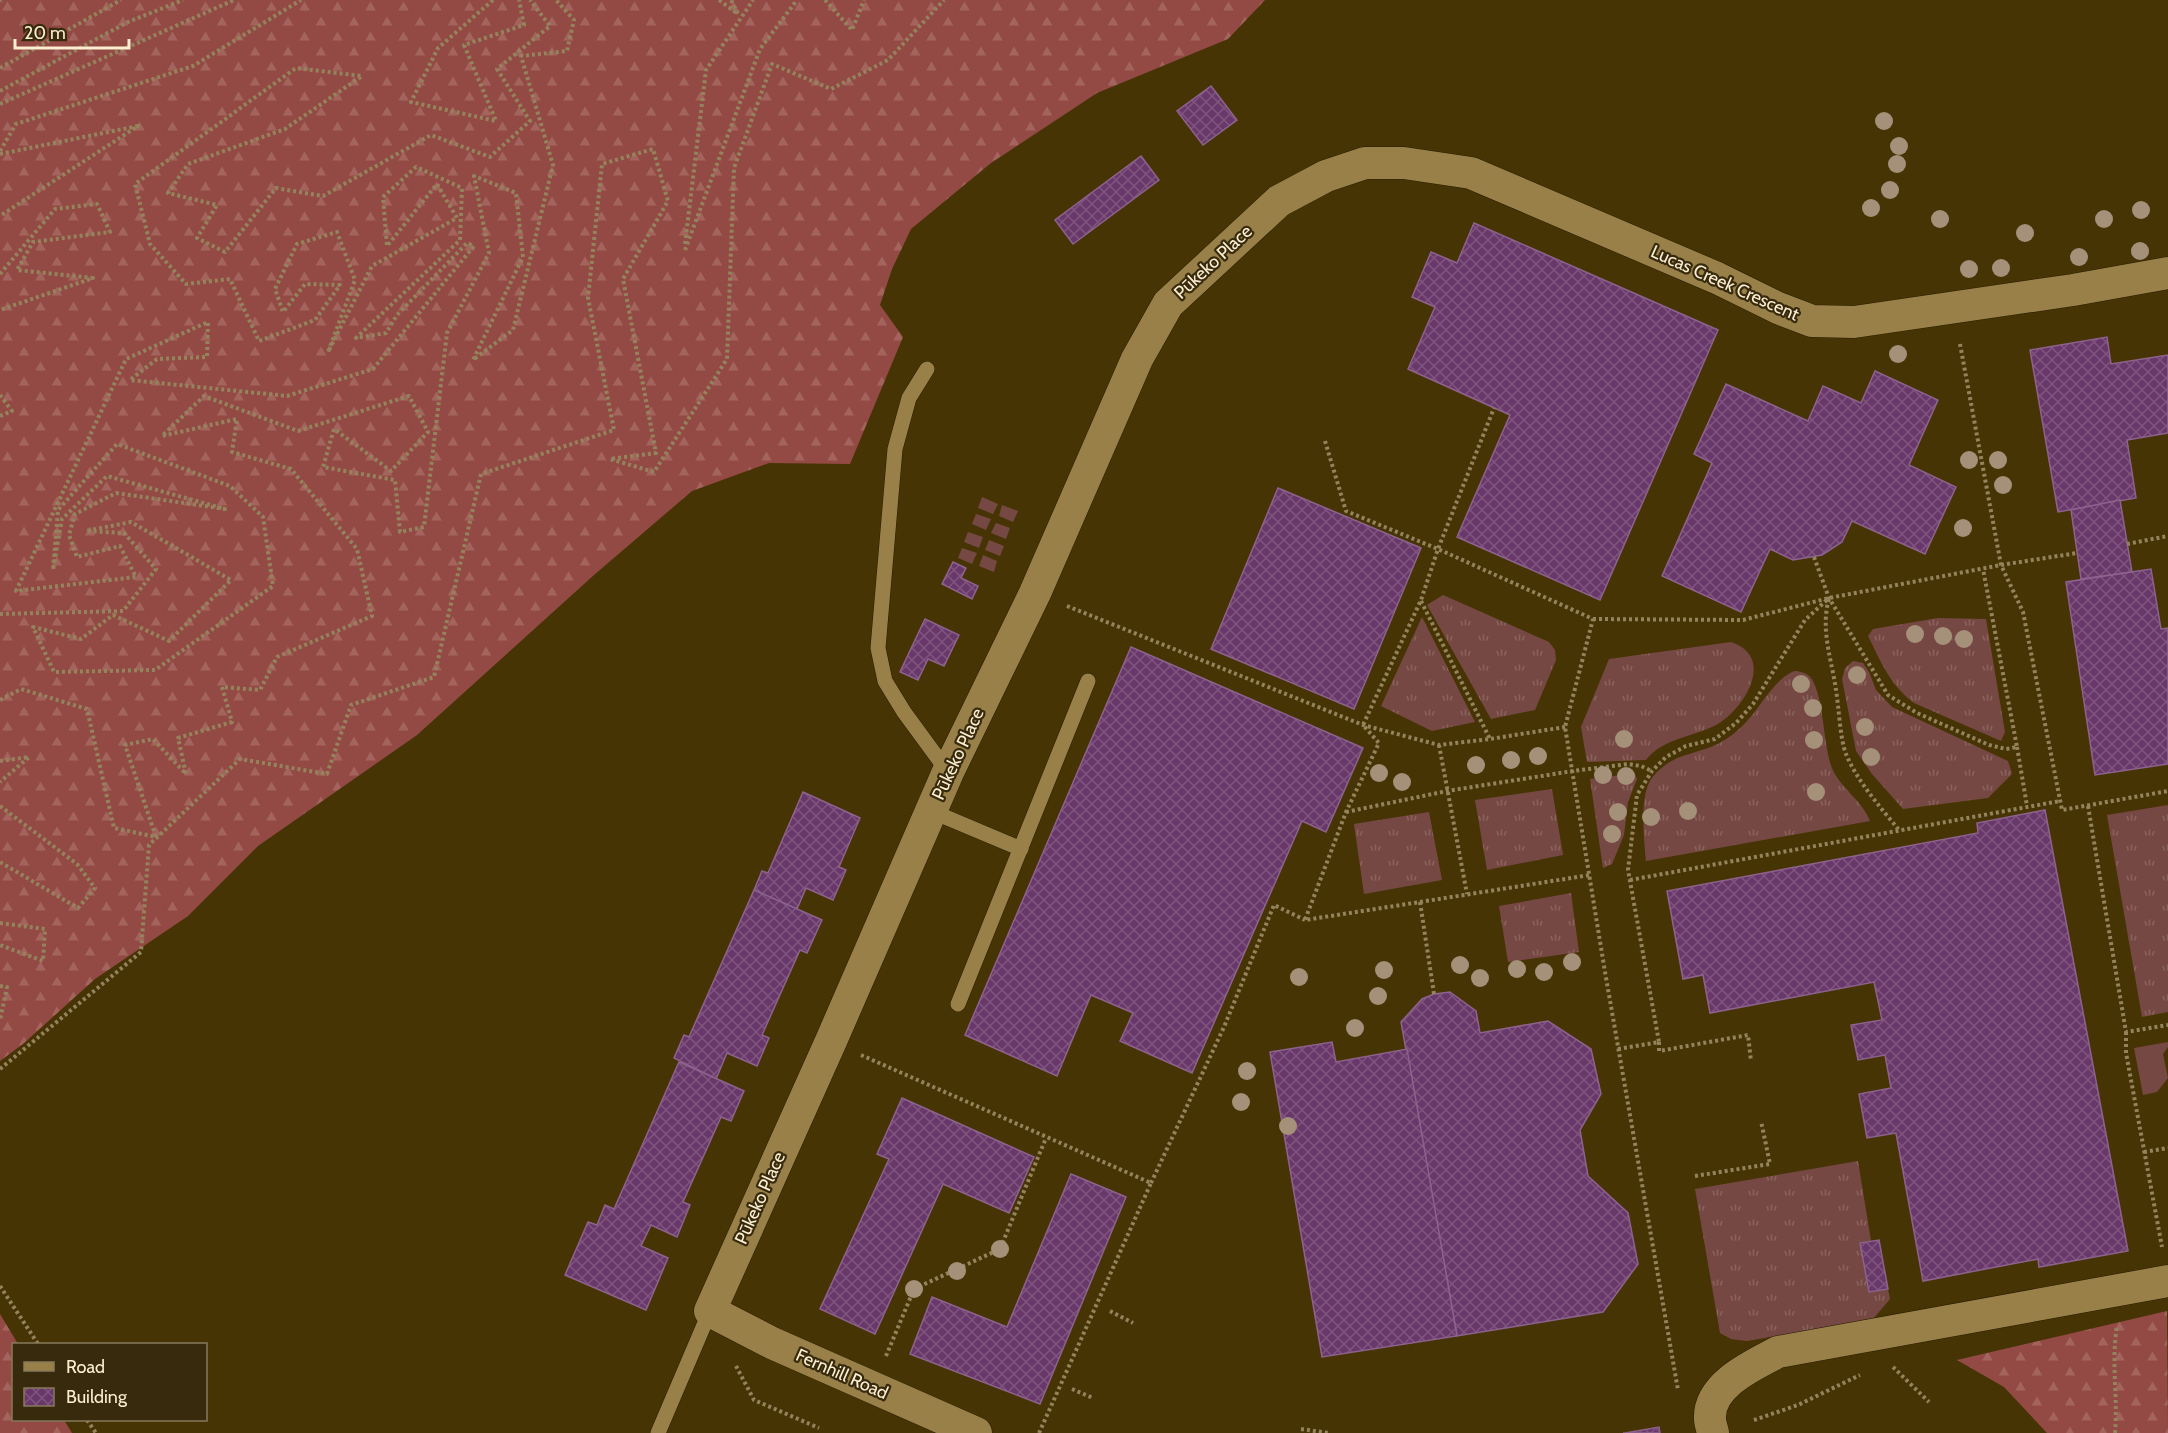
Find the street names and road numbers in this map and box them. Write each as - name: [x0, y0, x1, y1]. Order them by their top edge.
- street label: Pūkeko Place: [1169, 220, 1257, 304]
- street label: Lucas Creek Crescent: [1647, 240, 1803, 326]
- street label: Pūkeko Place: [927, 705, 989, 803]
- street label: Pūkeko Place: [730, 1148, 790, 1248]
- street label: Fernhill Road: [792, 1344, 892, 1404]

